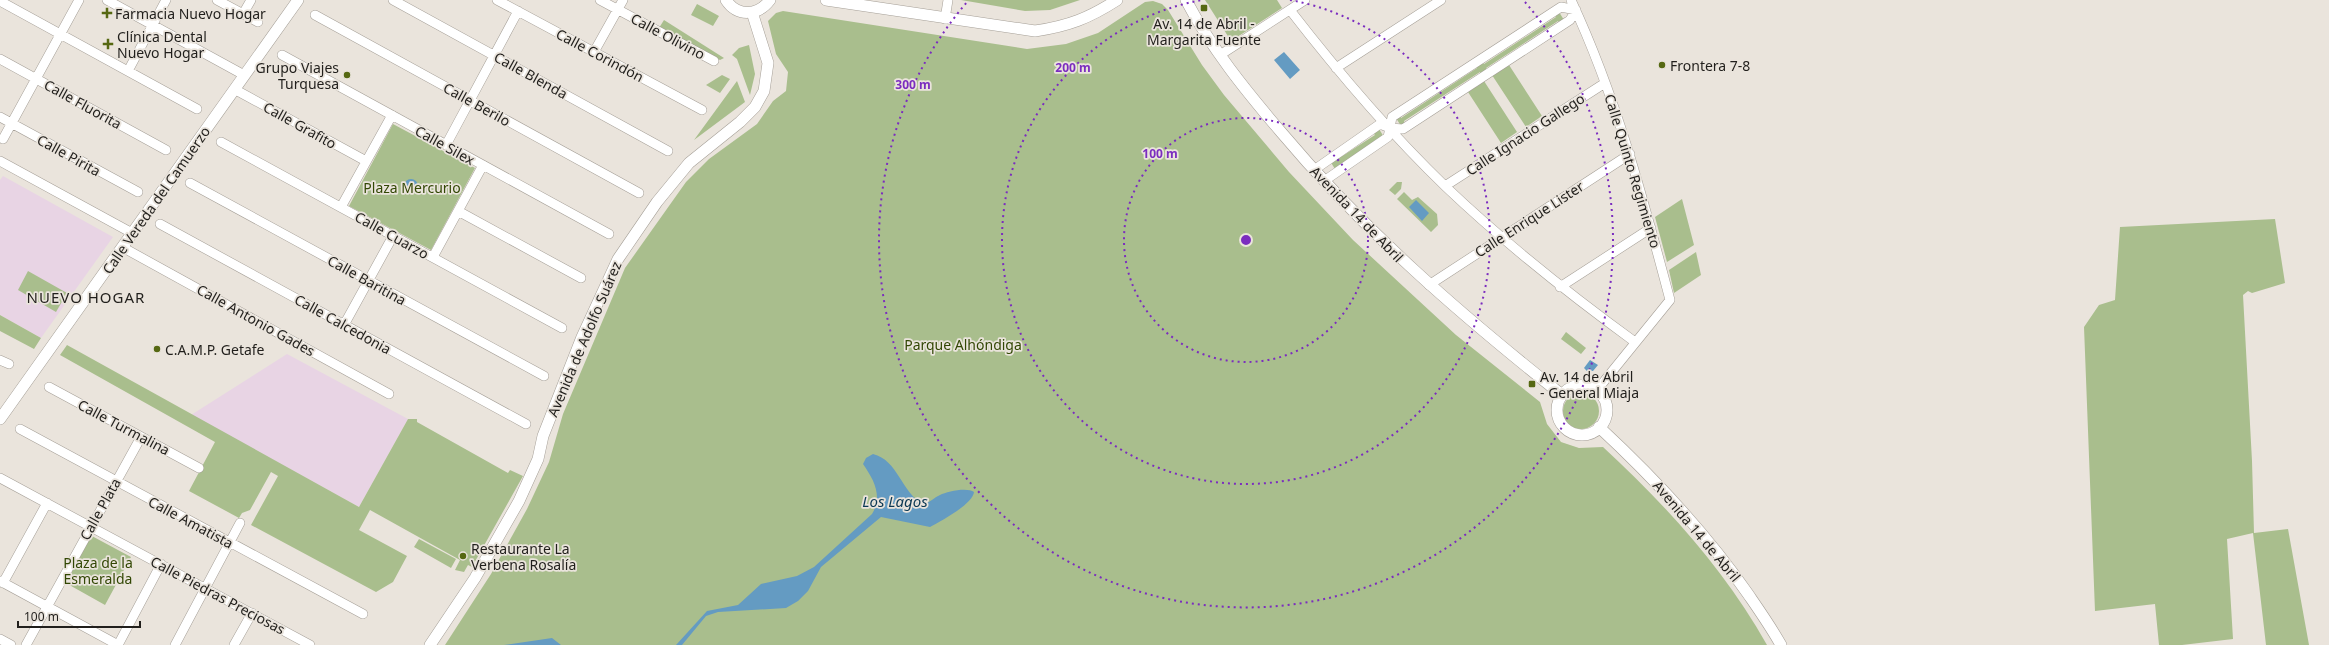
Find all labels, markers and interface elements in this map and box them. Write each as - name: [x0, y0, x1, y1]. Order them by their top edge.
- marker: Av. 14 de Abril - Margarita Fuente: [1199, 3, 1209, 13]
- place label: Farmacia Nuevo Hogar: [115, 4, 266, 23]
- marker: Farmacia Nuevo Hogar: [102, 8, 112, 18]
- street label: Calle Olivino: [628, 8, 708, 64]
- place label: Av. 14 de Abril - Margarita Fuente: [1147, 14, 1261, 49]
- street label: Calle Corindón: [553, 24, 647, 86]
- place label: Clínica Dental Nuevo Hogar: [117, 27, 207, 62]
- marker: Clínica Dental Nuevo Hogar: [102, 38, 114, 50]
- street label: Calle Blenda: [491, 47, 571, 103]
- place label: Frontera 7-8: [1670, 56, 1750, 75]
- place label: Grupo Viajes Turquesa: [256, 58, 339, 93]
- text: 200 m: [1055, 59, 1091, 76]
- marker: Frontera 7-8: [1657, 60, 1667, 70]
- marker: Grupo Viajes Turquesa: [342, 70, 352, 80]
- street label: Calle Fluorita: [41, 75, 125, 133]
- text: 300 m: [895, 76, 931, 93]
- street label: Calle Berilo: [440, 78, 514, 130]
- street label: Calle Ignacio Gallego: [1462, 88, 1588, 180]
- street label: Calle Quinto Regimiento: [1601, 92, 1665, 250]
- street label: Calle Grafito: [260, 97, 340, 153]
- street label: Calle Silex: [412, 121, 479, 169]
- street label: Calle Vereda del Camuerzo: [98, 122, 214, 278]
- street label: Calle Pirita: [34, 130, 104, 180]
- text: 100 m: [1142, 145, 1178, 162]
- street label: Avenida 14 de Abril: [1306, 162, 1408, 266]
- street label: Calle Enrique Lister: [1471, 176, 1587, 261]
- park label: Plaza Mercurio: [363, 178, 461, 197]
- street label: Calle Cuarzo: [352, 207, 432, 263]
- centre of rings: [1239, 233, 1253, 247]
- street label: Calle Baritina: [324, 251, 410, 309]
- street label: Avenida de Adolfo Suárez: [543, 258, 626, 420]
- street label: Calle Antonio Gades: [194, 280, 319, 361]
- district label: NUEVO HOGAR: [27, 287, 145, 307]
- street label: Calle Calcedonia: [291, 290, 395, 358]
- park label: Parque Alhóndiga: [904, 335, 1022, 354]
- place label: C.A.M.P. Getafe: [165, 340, 265, 359]
- marker: C.A.M.P. Getafe: [152, 344, 162, 354]
- place label: Av. 14 de Abril - General Miaja: [1540, 367, 1639, 402]
- marker: Av. 14 de Abril - General Miaja: [1527, 379, 1537, 389]
- street label: Calle Turmalina: [75, 395, 173, 459]
- street label: Calle Plata: [75, 475, 125, 543]
- street label: Avenida 14 de Abril: [1649, 476, 1745, 586]
- water label: Los Lagos: [862, 491, 928, 511]
- street label: Calle Amatista: [145, 492, 237, 552]
- place label: Restaurante La Verbena Rosalía: [471, 539, 576, 574]
- street label: Calle Piedras Preciosas: [147, 551, 289, 639]
- marker: Restaurante La Verbena Rosalía: [458, 551, 468, 561]
- park label: Plaza de la Esmeralda: [63, 553, 133, 588]
- scale bar: [18, 603, 140, 629]
- text: 100 m: [24, 608, 59, 625]

